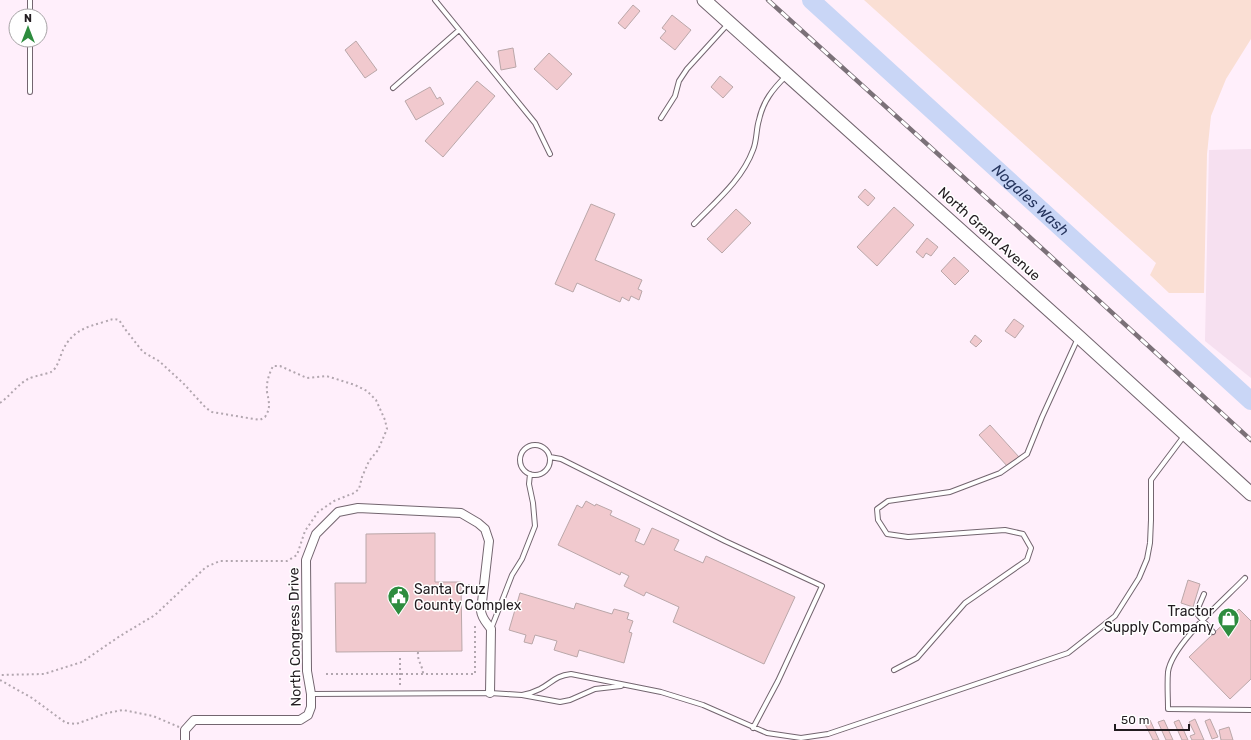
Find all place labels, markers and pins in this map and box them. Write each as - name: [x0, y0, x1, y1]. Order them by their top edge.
- place label: Santa Cruz County Complex: [414, 581, 522, 614]
- public building icon: Santa Cruz County Complex: [386, 584, 412, 617]
- place label: Tractor Supply Company: [1104, 603, 1215, 636]
- shop icon: Tractor Supply Company: [1216, 606, 1242, 639]

